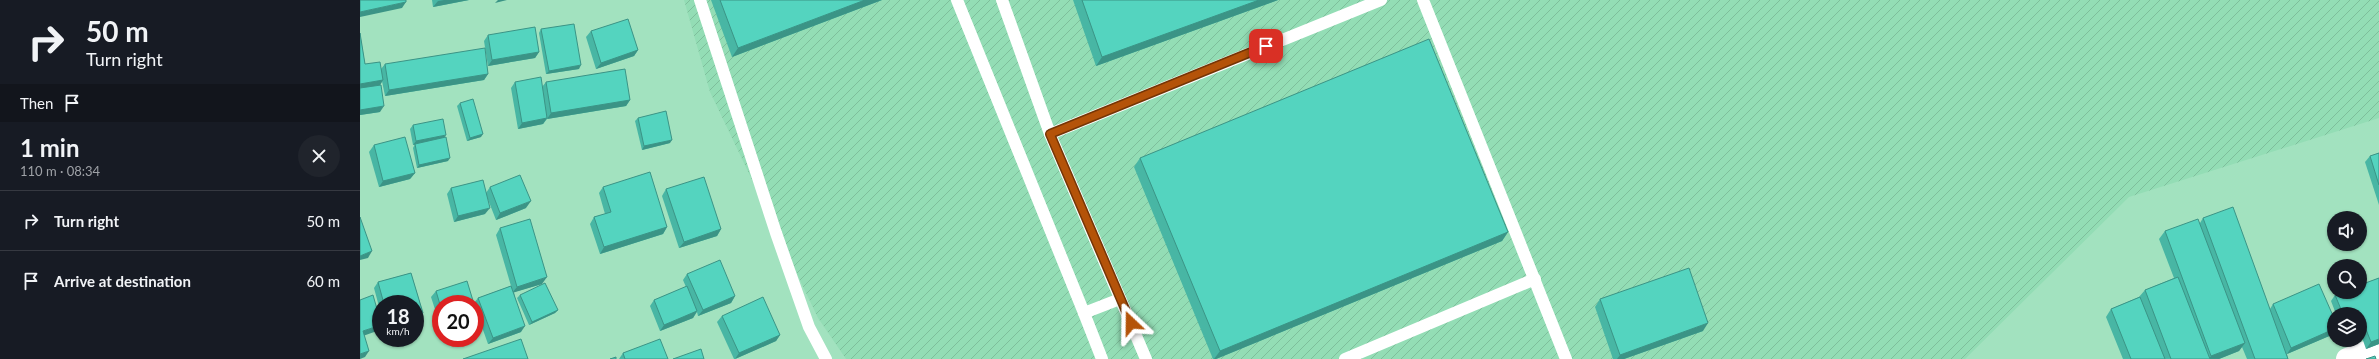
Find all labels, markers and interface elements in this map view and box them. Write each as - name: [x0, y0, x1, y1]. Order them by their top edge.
- text: 50 m: [86, 14, 149, 48]
- icon: right: [20, 16, 72, 68]
- pin: [1249, 29, 1283, 63]
- icon: arrive: [1255, 35, 1277, 57]
- text: Turn right: [86, 48, 163, 70]
- icon: arrive: [61, 92, 83, 114]
- text: Then: [20, 94, 53, 112]
- text: 1 min: [20, 133, 80, 162]
- button: close: [298, 135, 340, 177]
- text: 110 m · 08:34: [20, 163, 100, 179]
- icon: right: [20, 210, 42, 232]
- map controls: [2327, 211, 2367, 347]
- button: sound: [2327, 211, 2367, 251]
- text: Turn right: [54, 212, 119, 230]
- text: 50 m: [306, 212, 340, 230]
- button: search: [2327, 259, 2367, 299]
- icon: arrive: [20, 270, 42, 292]
- text: Arrive at destination: [54, 272, 191, 290]
- text: 60 m: [306, 272, 340, 290]
- speed limit sign: 20: [432, 295, 484, 347]
- position arrow: [1110, 302, 1152, 344]
- text: 18: [386, 304, 410, 328]
- button: layers: [2327, 307, 2367, 347]
- text: km/h: [386, 325, 410, 337]

